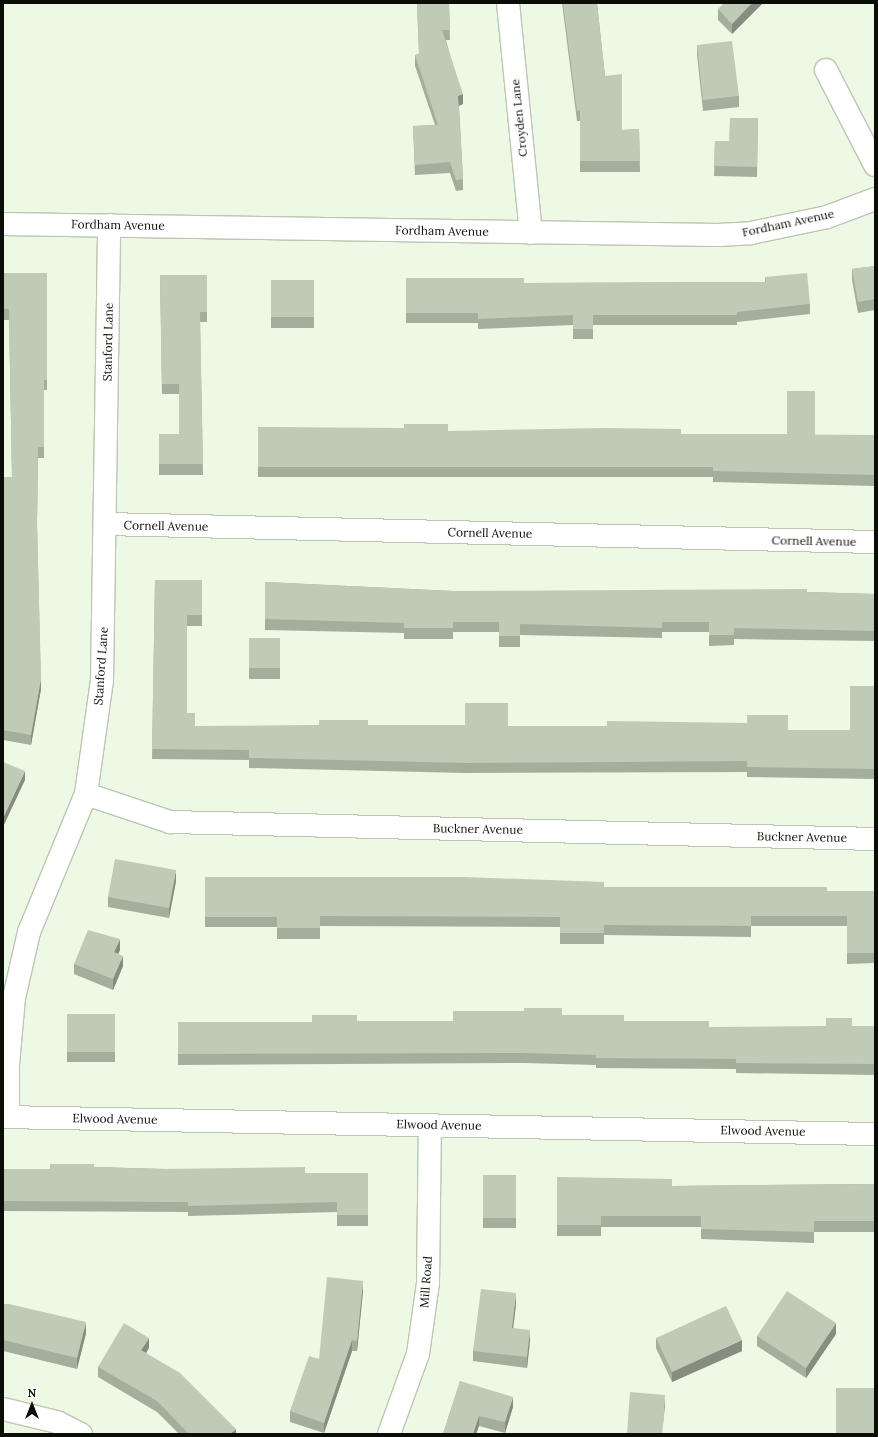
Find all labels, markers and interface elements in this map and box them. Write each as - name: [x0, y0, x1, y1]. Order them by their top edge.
- street label: Croyden Lane: [508, 78, 530, 158]
- street label: Fordham Avenue: [741, 206, 835, 240]
- street label: Fordham Avenue: [71, 217, 165, 233]
- street label: Fordham Avenue: [395, 223, 489, 239]
- street label: Stanford Lane: [100, 303, 116, 381]
- street label: Cornell Avenue: [123, 518, 209, 534]
- street label: Cornell Avenue: [447, 525, 533, 541]
- street label: Cornell Avenue: [771, 533, 857, 549]
- street label: Stanford Lane: [91, 626, 111, 706]
- street label: Buckner Avenue: [433, 821, 523, 837]
- street label: Buckner Avenue: [757, 829, 847, 845]
- street label: Elwood Avenue: [72, 1111, 158, 1127]
- street label: Elwood Avenue: [396, 1117, 482, 1133]
- street label: Elwood Avenue: [720, 1123, 806, 1139]
- street label: Mill Road: [417, 1256, 435, 1308]
- north arrow: [12, 1385, 52, 1425]
- text: N: [28, 1386, 36, 1400]

